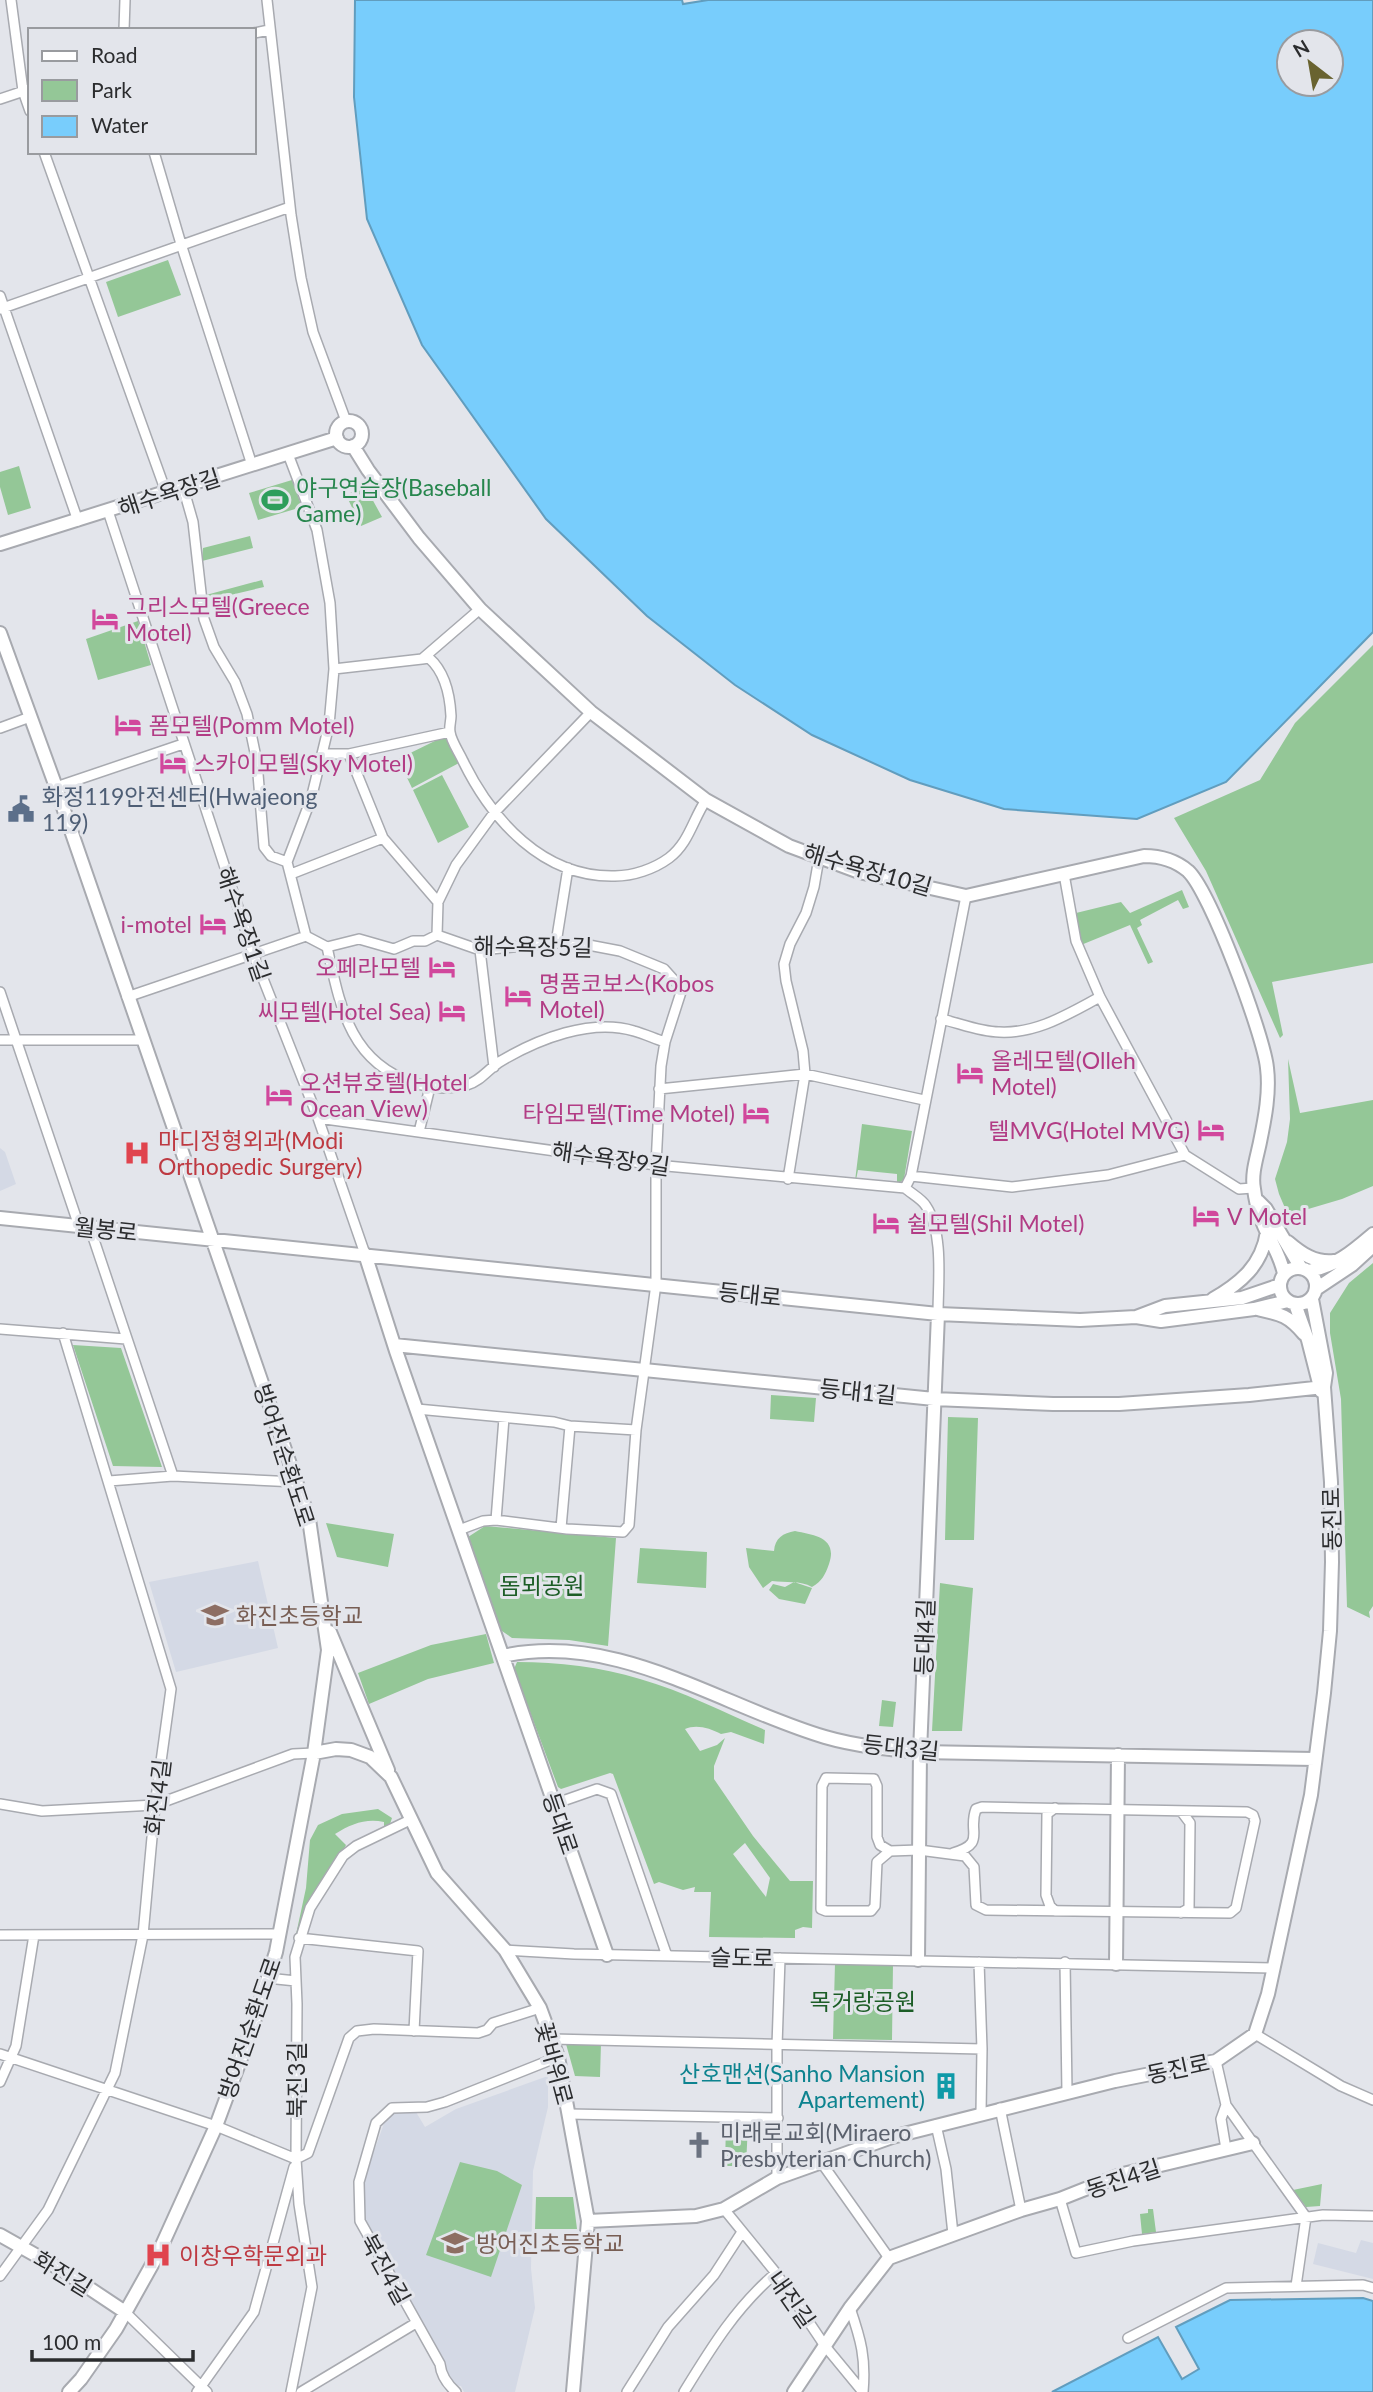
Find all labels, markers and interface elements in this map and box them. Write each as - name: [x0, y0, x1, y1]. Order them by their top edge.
- legend: [28, 28, 256, 154]
- north arrow: [1275, 28, 1345, 98]
- text: N: [1289, 34, 1313, 62]
- text: Road: [91, 42, 138, 67]
- text: Park: [91, 77, 132, 102]
- text: Water: [91, 112, 148, 137]
- street label: 해수욕장길: [114, 462, 224, 522]
- place label: 야구연습장(Baseball Game): [296, 473, 491, 527]
- sports icon: 야구연습장(Baseball Game): [260, 485, 290, 515]
- place label: 그리스모텔(Greece Motel): [126, 592, 310, 646]
- hotel icon: 그리스모텔(Greece Motel): [90, 604, 120, 634]
- hotel icon: 폼모텔(Pomm Motel): [113, 710, 143, 740]
- place label: 폼모텔(Pomm Motel): [149, 711, 354, 739]
- hotel icon: 스카이모텔(Sky Motel): [158, 748, 188, 778]
- place label: 스카이모텔(Sky Motel): [194, 749, 413, 777]
- place label: 화정119안전센터(Hwajeong 119): [42, 782, 317, 836]
- public building icon: 화정119안전센터(Hwajeong 119): [6, 794, 36, 824]
- street label: 해수욕장10길: [800, 837, 936, 901]
- street label: 해수욕장1길: [211, 863, 277, 985]
- hotel icon: i-motel: [198, 909, 228, 939]
- place label: i-motel: [120, 910, 192, 938]
- street label: 해수욕장5길: [473, 931, 593, 961]
- hotel icon: 오페라모텔: [427, 952, 457, 982]
- place label: 오페라모텔: [315, 953, 421, 981]
- place label: 명품코보스(Kobos Motel): [539, 969, 714, 1023]
- hotel icon: 명품코보스(Kobos Motel): [503, 981, 533, 1011]
- hotel icon: 씨모텔(Hotel Sea): [437, 996, 467, 1026]
- place label: 씨모텔(Hotel Sea): [258, 997, 431, 1025]
- place label: 올레모텔(Olleh Motel): [991, 1046, 1136, 1100]
- hotel icon: 올레모텔(Olleh Motel): [955, 1058, 985, 1088]
- place label: 오션뷰호텔(Hotel Ocean View): [300, 1068, 468, 1122]
- hotel icon: 오션뷰호텔(Hotel Ocean View): [264, 1080, 294, 1110]
- hotel icon: 타임모텔(Time Motel): [741, 1098, 771, 1128]
- place label: 타임모텔(Time Motel): [523, 1099, 735, 1127]
- hotel icon: 텔MVG(Hotel MVG): [1196, 1115, 1226, 1145]
- place label: 텔MVG(Hotel MVG): [988, 1116, 1190, 1144]
- place label: 마디정형외과(Modi Orthopedic Surgery): [158, 1126, 362, 1180]
- street label: 해수욕장9길: [550, 1136, 672, 1180]
- hospital icon: 마디정형외과(Modi Orthopedic Surgery): [122, 1138, 152, 1168]
- hotel icon: V Motel: [1191, 1201, 1221, 1231]
- place label: V Motel: [1227, 1202, 1307, 1230]
- hotel icon: 쉴모텔(Shil Motel): [871, 1208, 901, 1238]
- place label: 쉴모텔(Shil Motel): [907, 1209, 1084, 1237]
- street label: 월봉로: [73, 1212, 139, 1246]
- street label: 등대로: [717, 1277, 783, 1311]
- street label: 등대1길: [818, 1373, 898, 1409]
- street label: 방어진순환도로: [249, 1380, 321, 1530]
- street label: 동진로: [1316, 1487, 1346, 1551]
- park label: 돔뫼공원: [500, 1571, 584, 1599]
- street label: 등대4길: [909, 1598, 939, 1676]
- school or university icon: 화진초등학교: [200, 1600, 230, 1630]
- place label: 화진초등학교: [236, 1601, 363, 1629]
- street label: 등대3길: [861, 1729, 941, 1765]
- street label: 화진4길: [138, 1757, 176, 1837]
- street label: 등대로: [537, 1788, 585, 1858]
- street label: 슬도로: [710, 1942, 774, 1972]
- street label: 방어진순환도로: [212, 1953, 286, 2103]
- park label: 목거랑공원: [810, 1987, 916, 2015]
- street label: 꽃바위로: [531, 2018, 579, 2108]
- street label: 북진3길: [282, 2042, 310, 2118]
- street label: 동진로: [1144, 2048, 1212, 2088]
- place label: 산호맨션(Sanho Mansion Apartement): [679, 2059, 925, 2113]
- building icon: 산호맨션(Sanho Mansion Apartement): [931, 2071, 961, 2101]
- place label: 미래로교회(Miraero Presbyterian Church): [720, 2118, 931, 2172]
- church icon: 미래로교회(Miraero Presbyterian Church): [684, 2130, 714, 2160]
- street label: 동진4길: [1082, 2153, 1164, 2203]
- school or university icon: 방어진초등학교: [440, 2228, 470, 2258]
- street label: 북진4길: [355, 2229, 417, 2309]
- place label: 방어진초등학교: [476, 2229, 624, 2257]
- hospital icon: 이창우학문외과: [143, 2240, 173, 2270]
- place label: 이창우학문외과: [179, 2241, 327, 2269]
- street label: 화진길: [29, 2244, 97, 2302]
- street label: 내진길: [762, 2265, 822, 2333]
- scale bar: [32, 2318, 192, 2362]
- text: 100 m: [42, 2329, 101, 2354]

